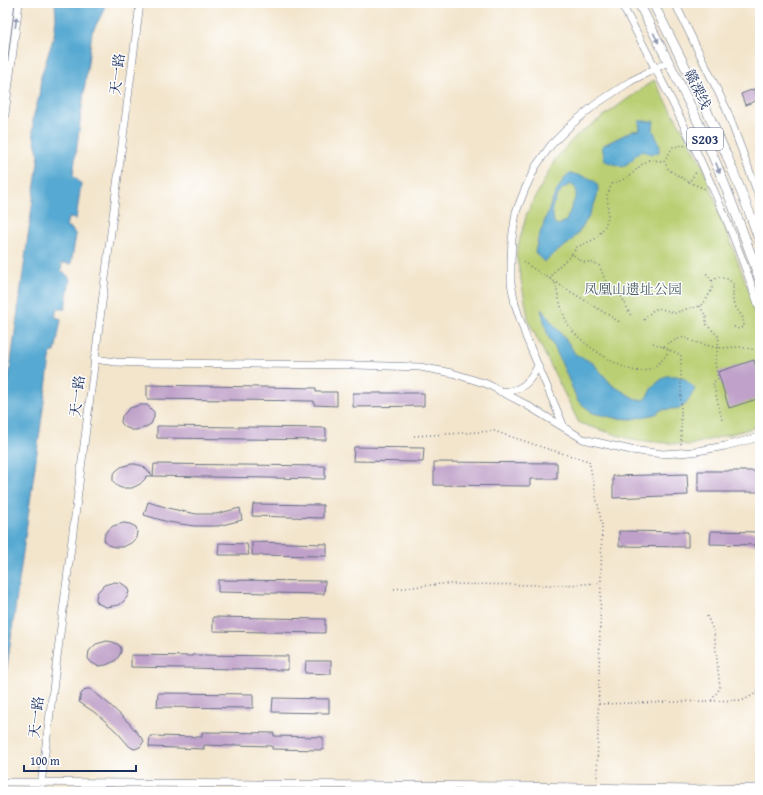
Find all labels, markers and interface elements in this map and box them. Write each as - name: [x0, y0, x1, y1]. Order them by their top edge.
- one-way arrow: [13, 16, 20, 28]
- one-way arrow: [653, 32, 660, 44]
- street label: 天一路: [105, 52, 129, 96]
- street label: 赣溧线: [680, 66, 716, 112]
- road number: S203: [687, 128, 723, 150]
- one-way arrow: [715, 162, 721, 173]
- park label: 凤凰山遗址公园: [584, 279, 682, 299]
- street label: 天一路: [65, 374, 89, 418]
- street label: 天一路: [24, 695, 48, 739]
- scale bar: [24, 747, 136, 773]
- text: 100 m: [30, 752, 60, 769]

